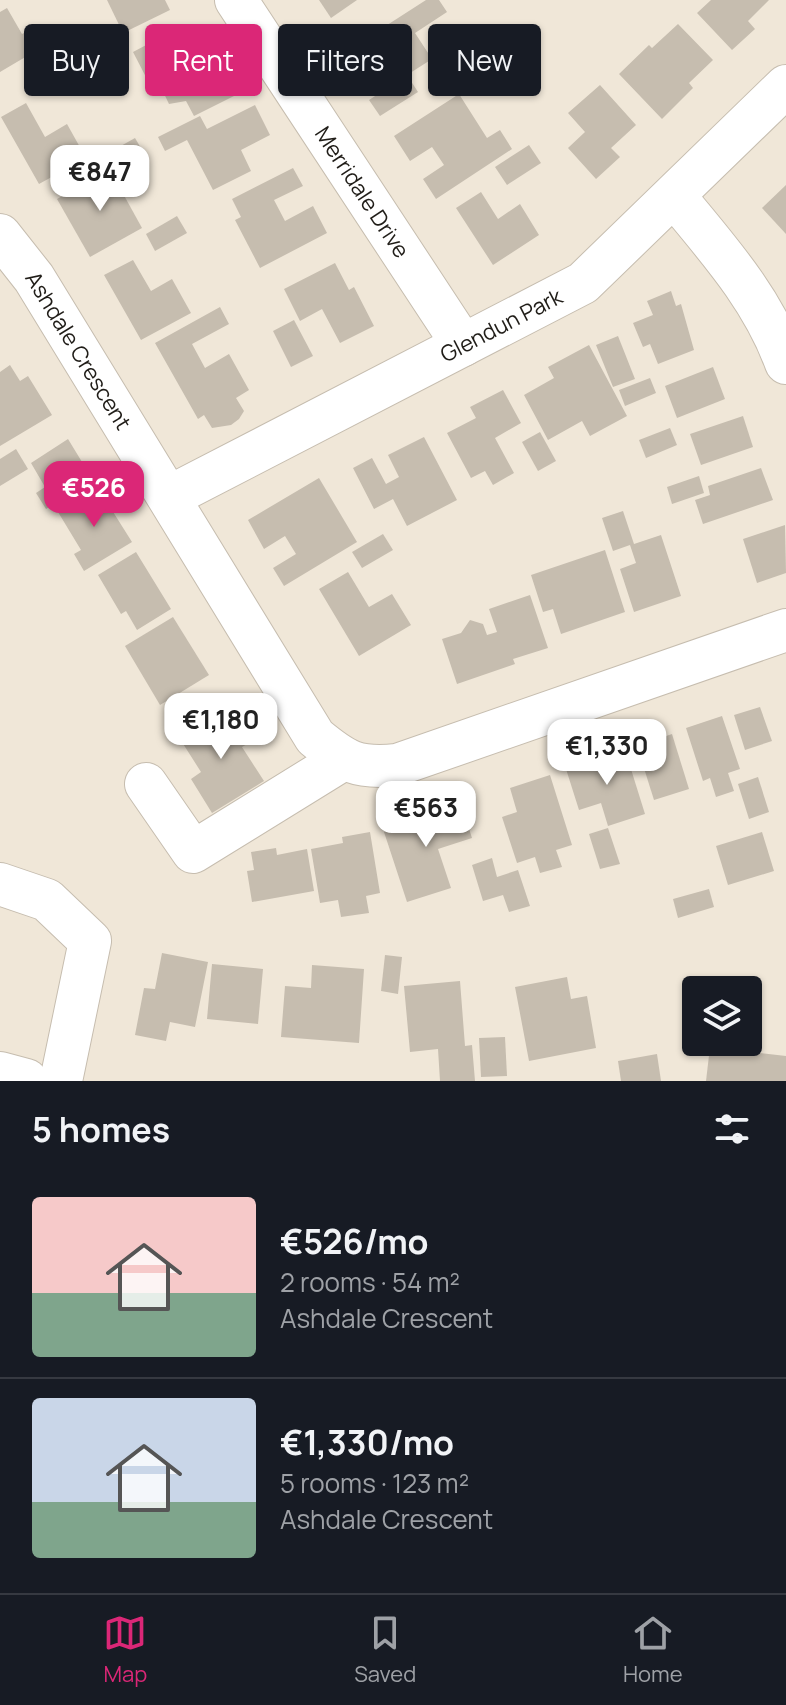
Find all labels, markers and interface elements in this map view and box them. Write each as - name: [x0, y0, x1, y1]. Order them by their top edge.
- chip: Buy: [24, 24, 129, 96]
- chip: Rent: [145, 24, 262, 96]
- chip: Filters: [278, 24, 412, 96]
- chip: New: [428, 24, 541, 96]
- street label: Merridale Drive: [308, 121, 417, 264]
- pin: €847: [53, 145, 147, 213]
- text: €847: [68, 153, 132, 189]
- street label: Ashdale Crescent: [19, 266, 138, 436]
- street label: Glendun Park: [435, 281, 568, 369]
- pin: €526: [47, 461, 141, 529]
- text: €526: [62, 469, 126, 505]
- pin: €1,180: [156, 693, 286, 761]
- text: €1,180: [182, 701, 260, 737]
- pin: €1,330: [542, 719, 672, 787]
- text: €1,330: [565, 727, 649, 763]
- pin: €563: [379, 781, 473, 849]
- text: €563: [394, 789, 458, 825]
- map controls: [682, 976, 762, 1056]
- button: layers: [682, 976, 762, 1056]
- text: 5 homes: [32, 1106, 170, 1152]
- icon: filters: [710, 1107, 754, 1151]
- text: €526/mo: [280, 1218, 429, 1264]
- icon: home: [96, 1229, 192, 1325]
- text: 2 rooms · 54 m²: [280, 1264, 460, 1300]
- text: Ashdale Crescent: [280, 1300, 493, 1336]
- text: €1,330/mo: [280, 1419, 454, 1465]
- icon: home: [96, 1430, 192, 1526]
- text: 5 rooms · 123 m²: [280, 1465, 469, 1501]
- text: Ashdale Crescent: [280, 1501, 493, 1537]
- tab: Map: [103, 1611, 147, 1689]
- tab: Saved: [354, 1611, 416, 1689]
- tab: Home: [623, 1611, 683, 1689]

